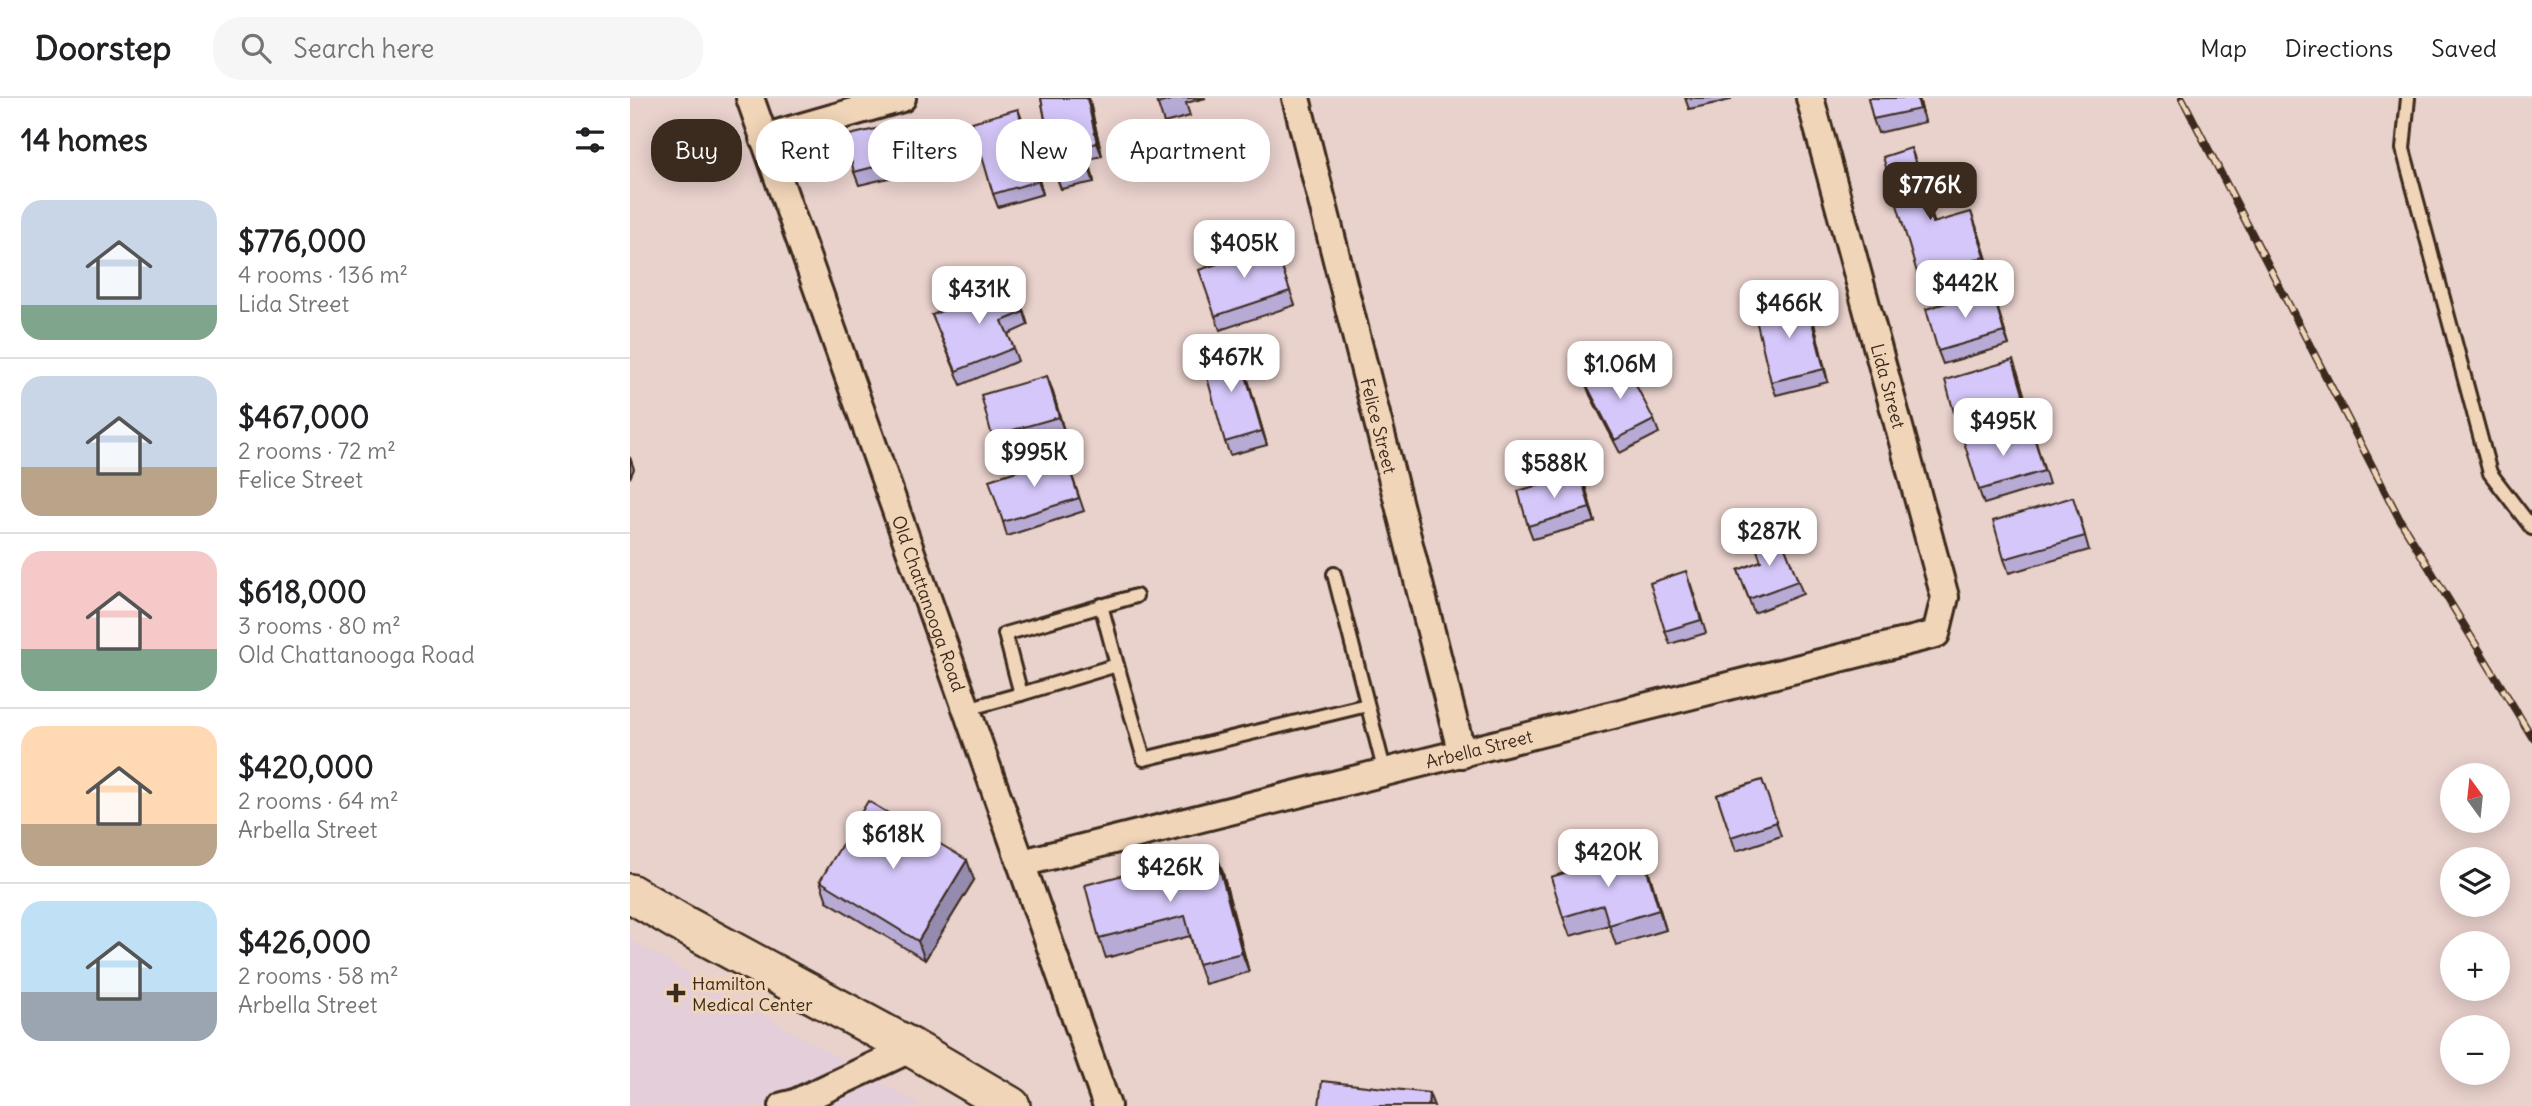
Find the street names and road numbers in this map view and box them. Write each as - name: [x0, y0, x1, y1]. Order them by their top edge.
- street label: Lida Street: [1866, 341, 1910, 431]
- street label: Felice Street: [1356, 375, 1402, 476]
- street label: Old Chattanooga Road: [887, 512, 971, 695]
- street label: Arbella Street: [1423, 724, 1535, 773]

